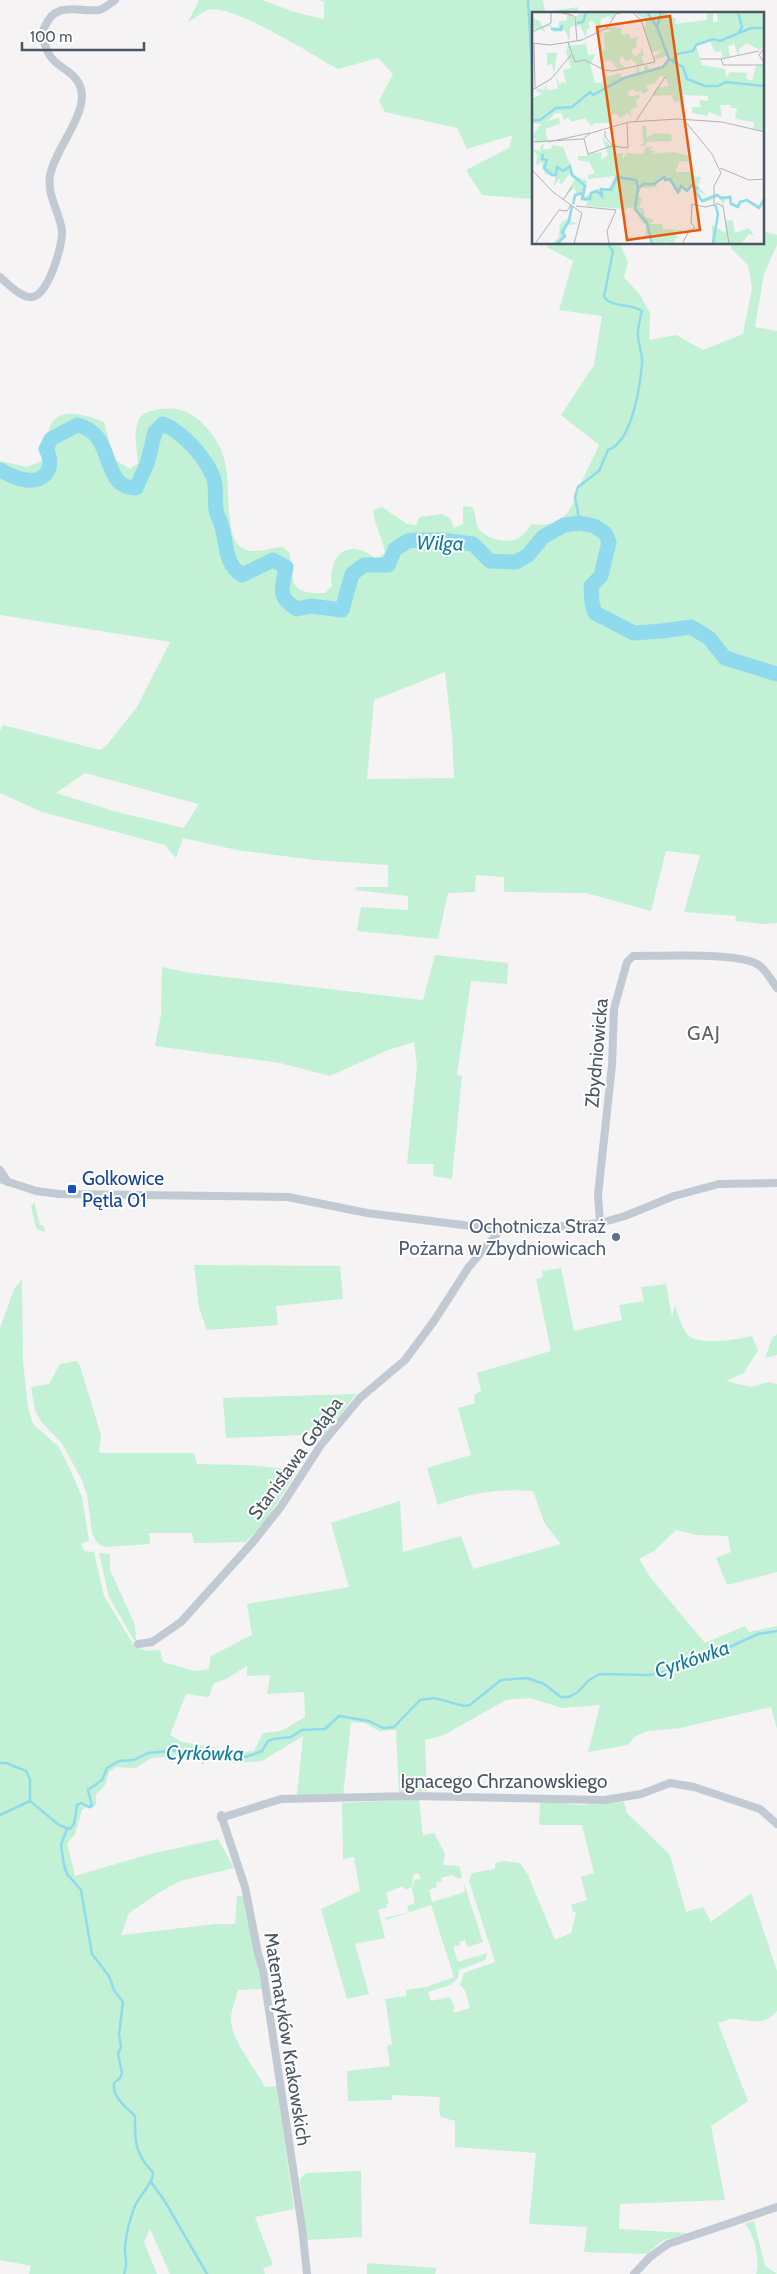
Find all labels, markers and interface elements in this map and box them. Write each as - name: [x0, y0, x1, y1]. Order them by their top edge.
- inset map: [532, 12, 764, 245]
- scale bar: [22, 20, 145, 52]
- text: 100 m: [30, 28, 72, 46]
- water label: Wilga: [416, 531, 464, 555]
- street label: Zbydniowicka: [580, 997, 613, 1109]
- district label: GAJ: [687, 1021, 721, 1045]
- place label: Golkowice Pętla 01: [82, 1167, 164, 1212]
- marker: Golkowice Pętla 01: [66, 1183, 78, 1195]
- place label: Ochotnicza Straż Pożarna w Zbydniowicach: [399, 1215, 606, 1260]
- marker: Ochotnicza Straż Pożarna w Zbydniowicach: [610, 1231, 622, 1243]
- street label: Stanisława Gołąba: [243, 1393, 348, 1524]
- water label: Cyrkówka: [651, 1635, 733, 1683]
- water label: Cyrkówka: [166, 1740, 244, 1766]
- street label: Ignacego Chrzanowskiego: [400, 1770, 608, 1793]
- street label: Matematyków Krakowskich: [259, 1931, 316, 2147]

